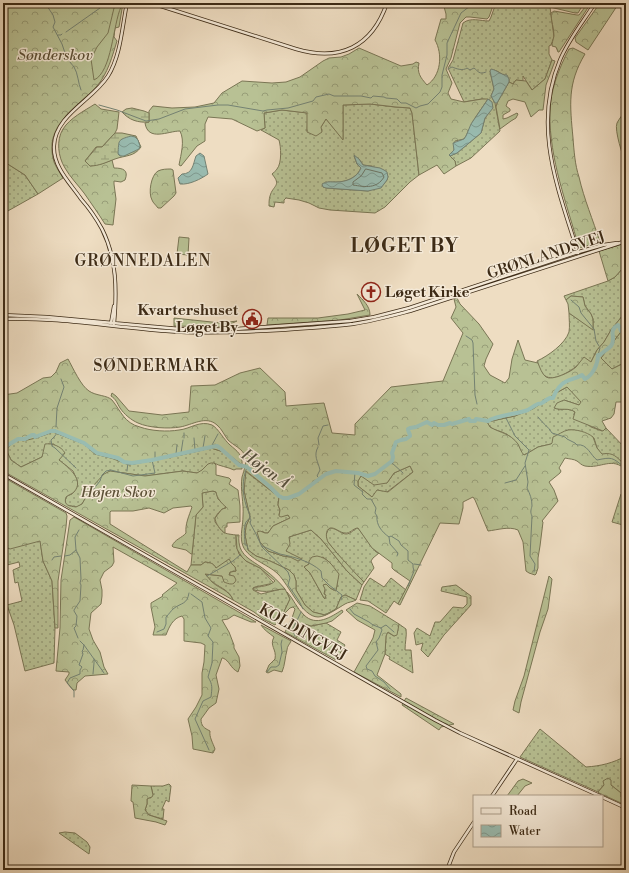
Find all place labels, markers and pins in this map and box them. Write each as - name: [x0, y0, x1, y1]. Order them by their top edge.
- church icon: Løget Kirke: [360, 281, 382, 303]
- place label: Løget Kirke: [385, 283, 470, 302]
- place label: Kvartershuset Løget By: [137, 301, 239, 337]
- public building icon: Kvartershuset Løget By: [241, 308, 263, 330]

